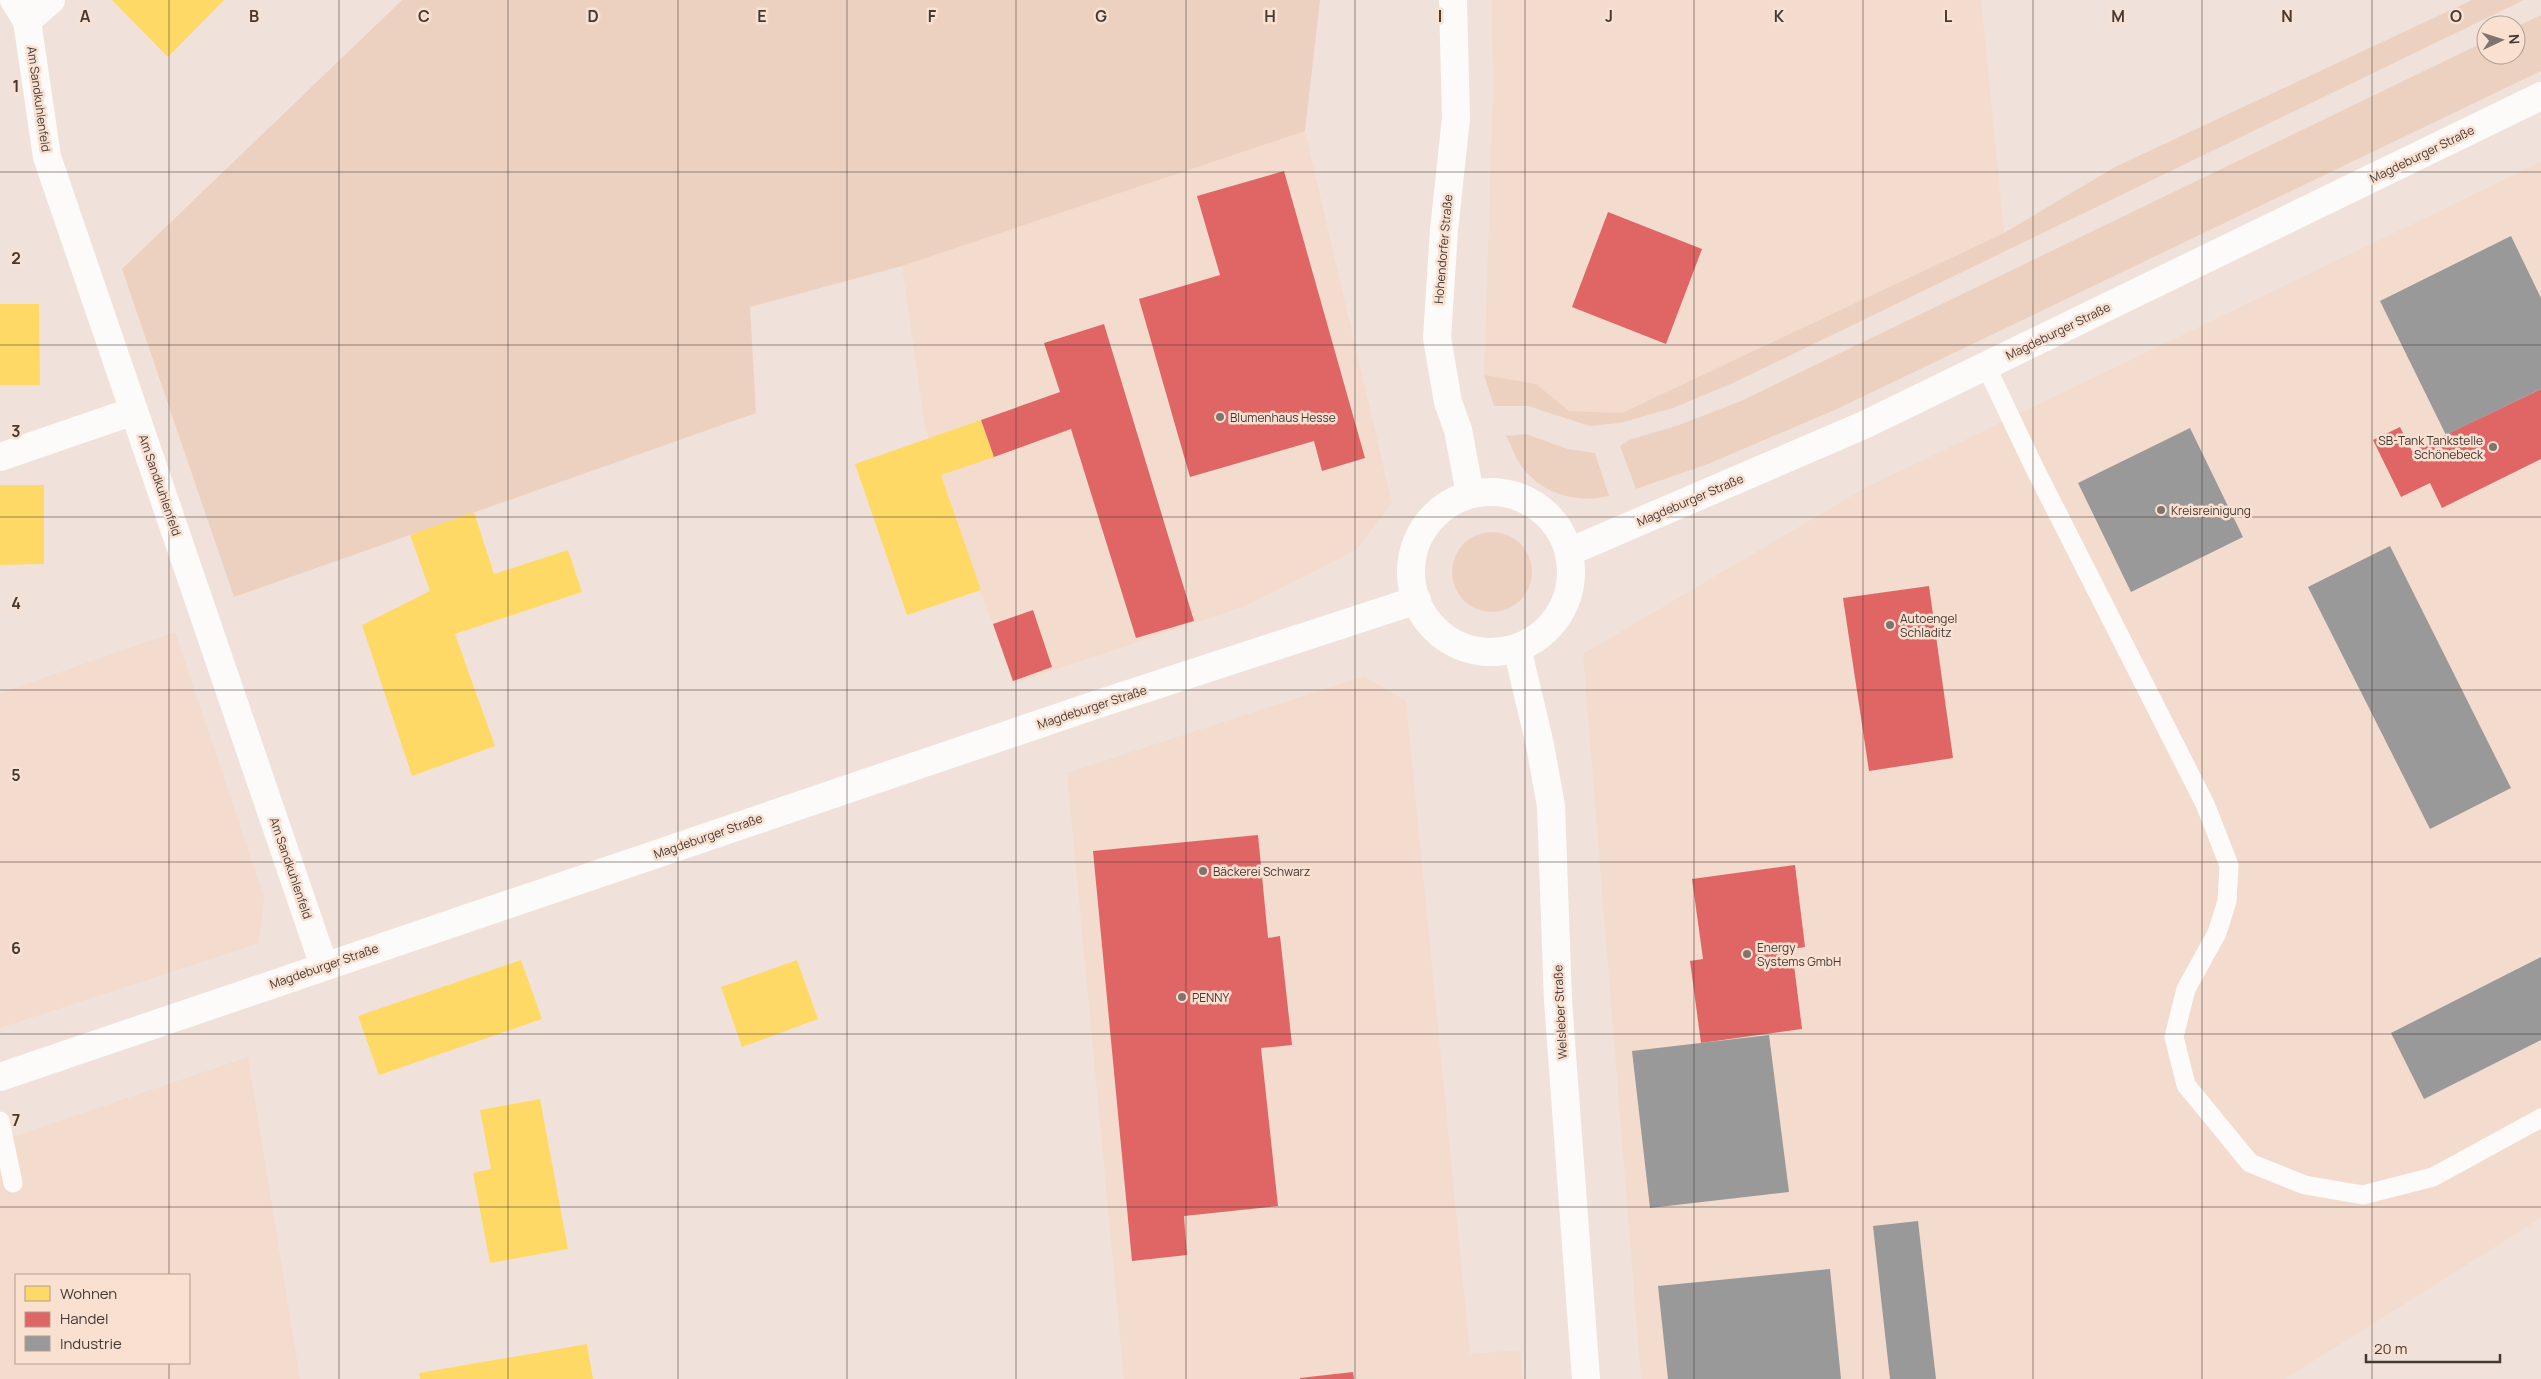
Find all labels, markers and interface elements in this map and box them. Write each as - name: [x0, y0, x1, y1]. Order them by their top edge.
- text: A: [80, 5, 91, 27]
- text: B: [249, 5, 259, 27]
- text: C: [418, 5, 430, 27]
- text: D: [587, 5, 599, 27]
- text: E: [757, 5, 767, 27]
- text: F: [928, 5, 937, 27]
- text: G: [1095, 5, 1107, 27]
- text: H: [1264, 5, 1276, 27]
- text: I: [1438, 5, 1442, 27]
- text: J: [1605, 5, 1613, 27]
- text: K: [1774, 5, 1785, 27]
- text: L: [1944, 5, 1953, 27]
- text: M: [2111, 5, 2125, 27]
- text: N: [2281, 5, 2293, 27]
- text: O: [2450, 5, 2462, 27]
- north arrow: [2476, 15, 2526, 65]
- text: N: [2505, 33, 2524, 45]
- street label: Am Sandkuhlenfeld: [23, 45, 55, 153]
- text: 1: [12, 75, 20, 97]
- street label: Magdeburger Straße: [2367, 121, 2477, 187]
- street label: Hohendorfer Straße: [1430, 194, 1456, 304]
- text: 2: [11, 247, 21, 269]
- street label: Magdeburger Straße: [2003, 298, 2113, 364]
- place label: Blumenhaus Hesse: [1230, 409, 1336, 426]
- marker: Blumenhaus Hesse: [1214, 411, 1226, 423]
- text: 3: [11, 420, 21, 442]
- street label: Am Sandkuhlenfeld: [135, 432, 185, 538]
- place label: SB-Tank Tankstelle Schönebeck: [2378, 432, 2484, 463]
- marker: SB-Tank Tankstelle Schönebeck: [2487, 441, 2499, 453]
- street label: Magdeburger Straße: [1634, 470, 1746, 530]
- place label: Kreisreinigung: [2171, 502, 2251, 519]
- marker: Kreisreinigung: [2155, 504, 2167, 516]
- text: 4: [11, 592, 21, 614]
- place label: Autoengel Schladitz: [1900, 610, 1957, 641]
- marker: Autoengel Schladitz: [1884, 619, 1896, 631]
- street label: Magdeburger Straße: [1035, 681, 1149, 733]
- text: 5: [11, 764, 21, 786]
- street label: Magdeburger Straße: [651, 809, 765, 863]
- street label: Am Sandkuhlenfeld: [266, 815, 316, 921]
- place label: Bäckerei Schwarz: [1213, 863, 1310, 880]
- marker: Bäckerei Schwarz: [1197, 865, 1209, 877]
- text: 6: [11, 937, 21, 959]
- street label: Magdeburger Straße: [267, 939, 381, 993]
- place label: Energy Systems GmbH: [1757, 939, 1841, 970]
- marker: Energy Systems GmbH: [1741, 948, 1753, 960]
- street label: Welsleber Straße: [1549, 964, 1571, 1060]
- place label: PENNY: [1192, 989, 1230, 1006]
- marker: PENNY: [1176, 991, 1188, 1003]
- text: 7: [12, 1109, 20, 1131]
- legend: [15, 1274, 190, 1364]
- text: Wohnen: [60, 1283, 117, 1304]
- text: Handel: [60, 1308, 109, 1329]
- scale bar: [2366, 1332, 2500, 1364]
- text: Industrie: [60, 1333, 122, 1354]
- text: 20 m: [2374, 1338, 2407, 1359]

